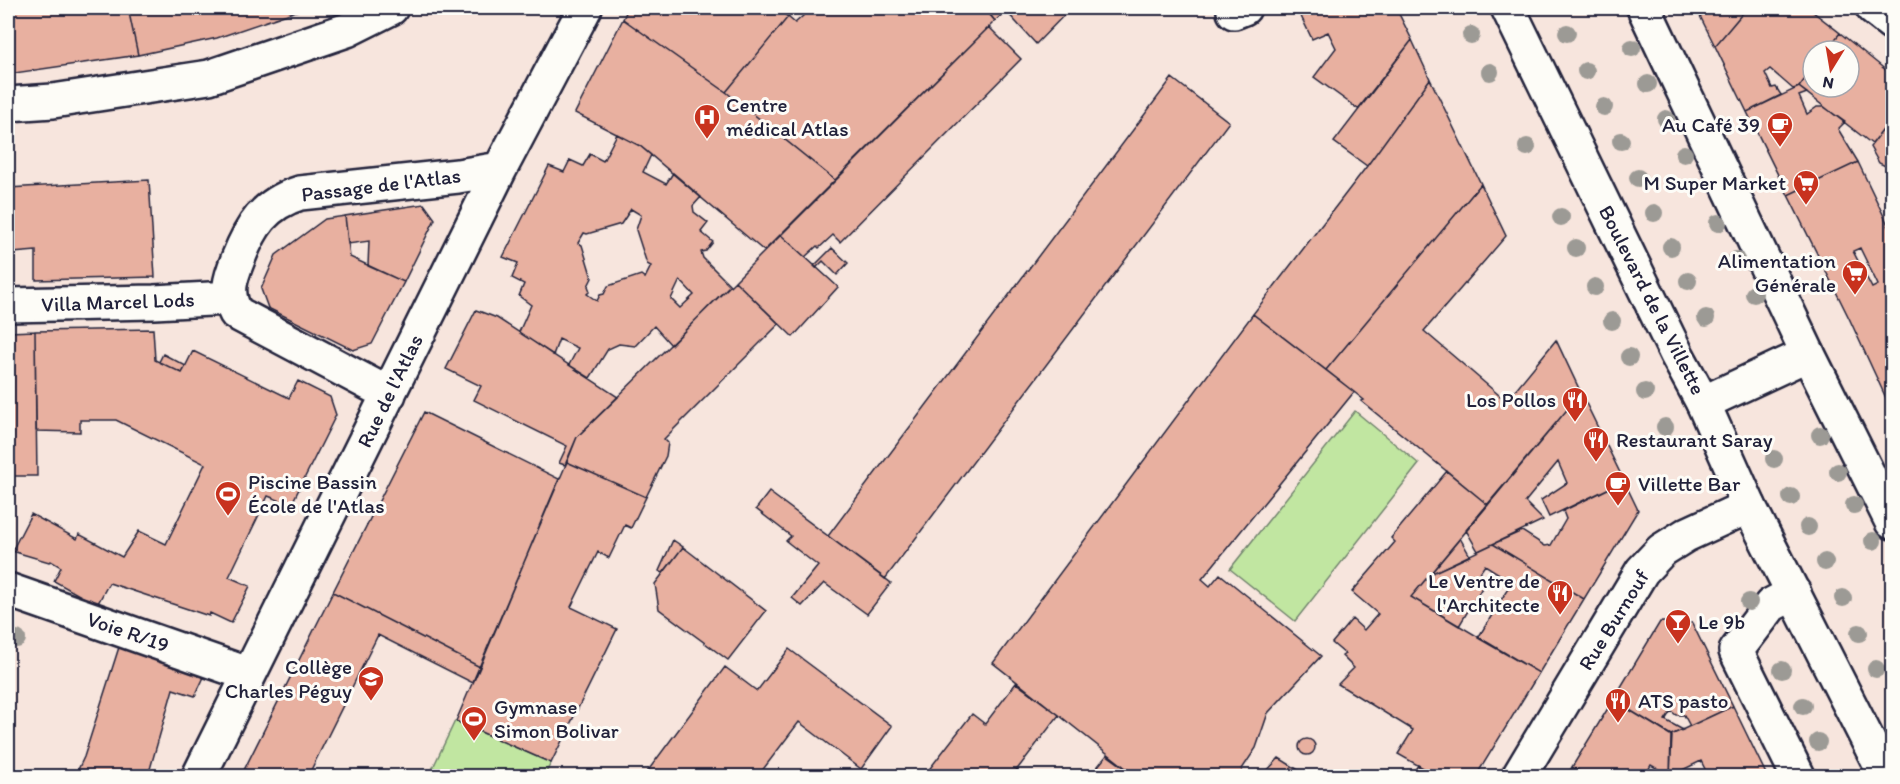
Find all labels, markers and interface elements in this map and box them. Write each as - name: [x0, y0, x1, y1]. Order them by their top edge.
- north arrow: [1801, 39, 1861, 99]
- text: N: [1821, 73, 1835, 94]
- place label: Centre médical Atlas: [726, 92, 849, 141]
- hospital icon: Centre médical Atlas: [692, 102, 722, 140]
- cafe icon: Au Café 39: [1765, 110, 1795, 148]
- place label: Au Café 39: [1662, 112, 1760, 137]
- street label: Passage de l'Atlas: [300, 162, 462, 207]
- supermarket icon: M Super Market: [1791, 168, 1821, 206]
- place label: M Super Market: [1643, 170, 1786, 195]
- street label: Boulevard de la Villette: [1594, 201, 1711, 399]
- place label: Alimentation Générale: [1718, 248, 1836, 297]
- supermarket icon: Alimentation Générale: [1840, 258, 1870, 296]
- street label: Villa Marcel Lods: [41, 286, 195, 317]
- street label: Rue de l'Atlas: [351, 330, 428, 451]
- restaurant icon: Los Pollos: [1560, 385, 1590, 423]
- place label: Los Pollos: [1466, 387, 1556, 412]
- restaurant icon: Restaurant Saray: [1581, 425, 1611, 463]
- place label: Restaurant Saray: [1616, 427, 1773, 452]
- place label: Piscine Bassin École de l'Atlas: [248, 469, 385, 518]
- cafe icon: Villette Bar: [1603, 469, 1633, 507]
- place label: Villette Bar: [1638, 471, 1741, 496]
- sports icon: Piscine Bassin École de l'Atlas: [213, 479, 243, 517]
- street label: Rue Burnouf: [1573, 565, 1654, 675]
- place label: Le Ventre de l'Architecte: [1428, 568, 1540, 617]
- restaurant icon: Le Ventre de l'Architecte: [1545, 578, 1575, 616]
- street label: Voie R/19: [84, 606, 172, 657]
- bar icon: Le 9b: [1663, 607, 1693, 645]
- place label: Le 9b: [1698, 609, 1745, 634]
- place label: Collège Charles Péguy: [225, 654, 352, 703]
- school or university icon: Collège Charles Péguy: [356, 664, 386, 702]
- restaurant icon: ATS pasto: [1603, 686, 1633, 724]
- place label: ATS pasto: [1638, 688, 1728, 713]
- place label: Gymnase Simon Bolivar: [494, 694, 619, 743]
- sports icon: Gymnase Simon Bolivar: [459, 704, 489, 742]

